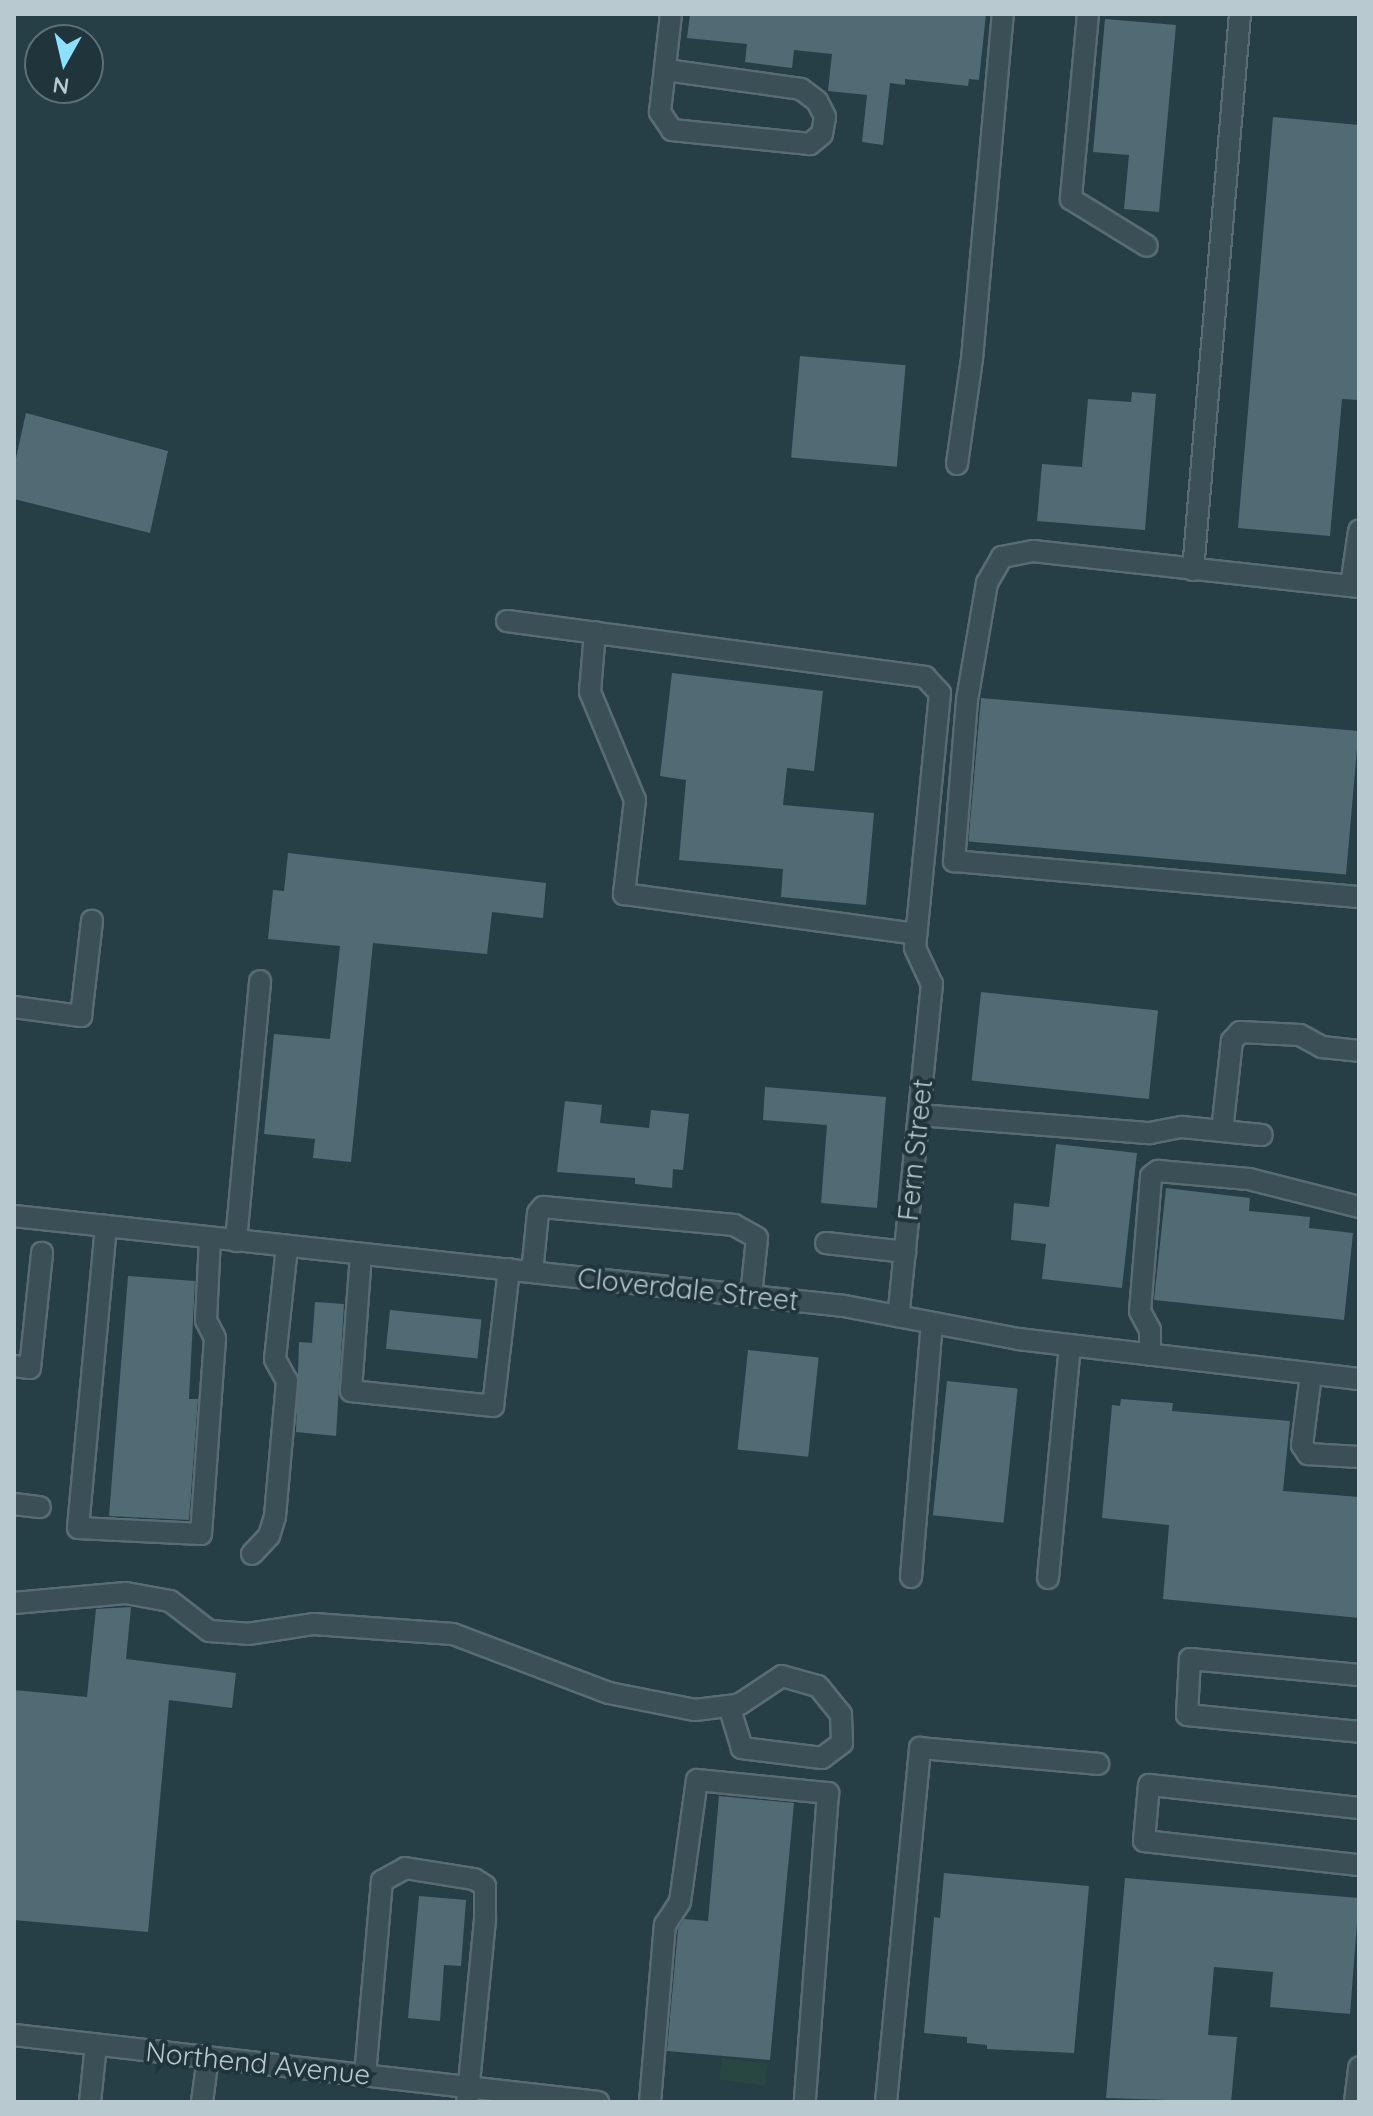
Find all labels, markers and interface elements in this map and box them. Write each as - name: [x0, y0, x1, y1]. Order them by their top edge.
- north arrow: [24, 24, 104, 104]
- text: N: [51, 71, 71, 101]
- street label: Fern Street: [891, 1077, 939, 1223]
- street label: Cloverdale Street: [576, 1261, 800, 1317]
- street label: Northend Avenue: [144, 2034, 372, 2092]

